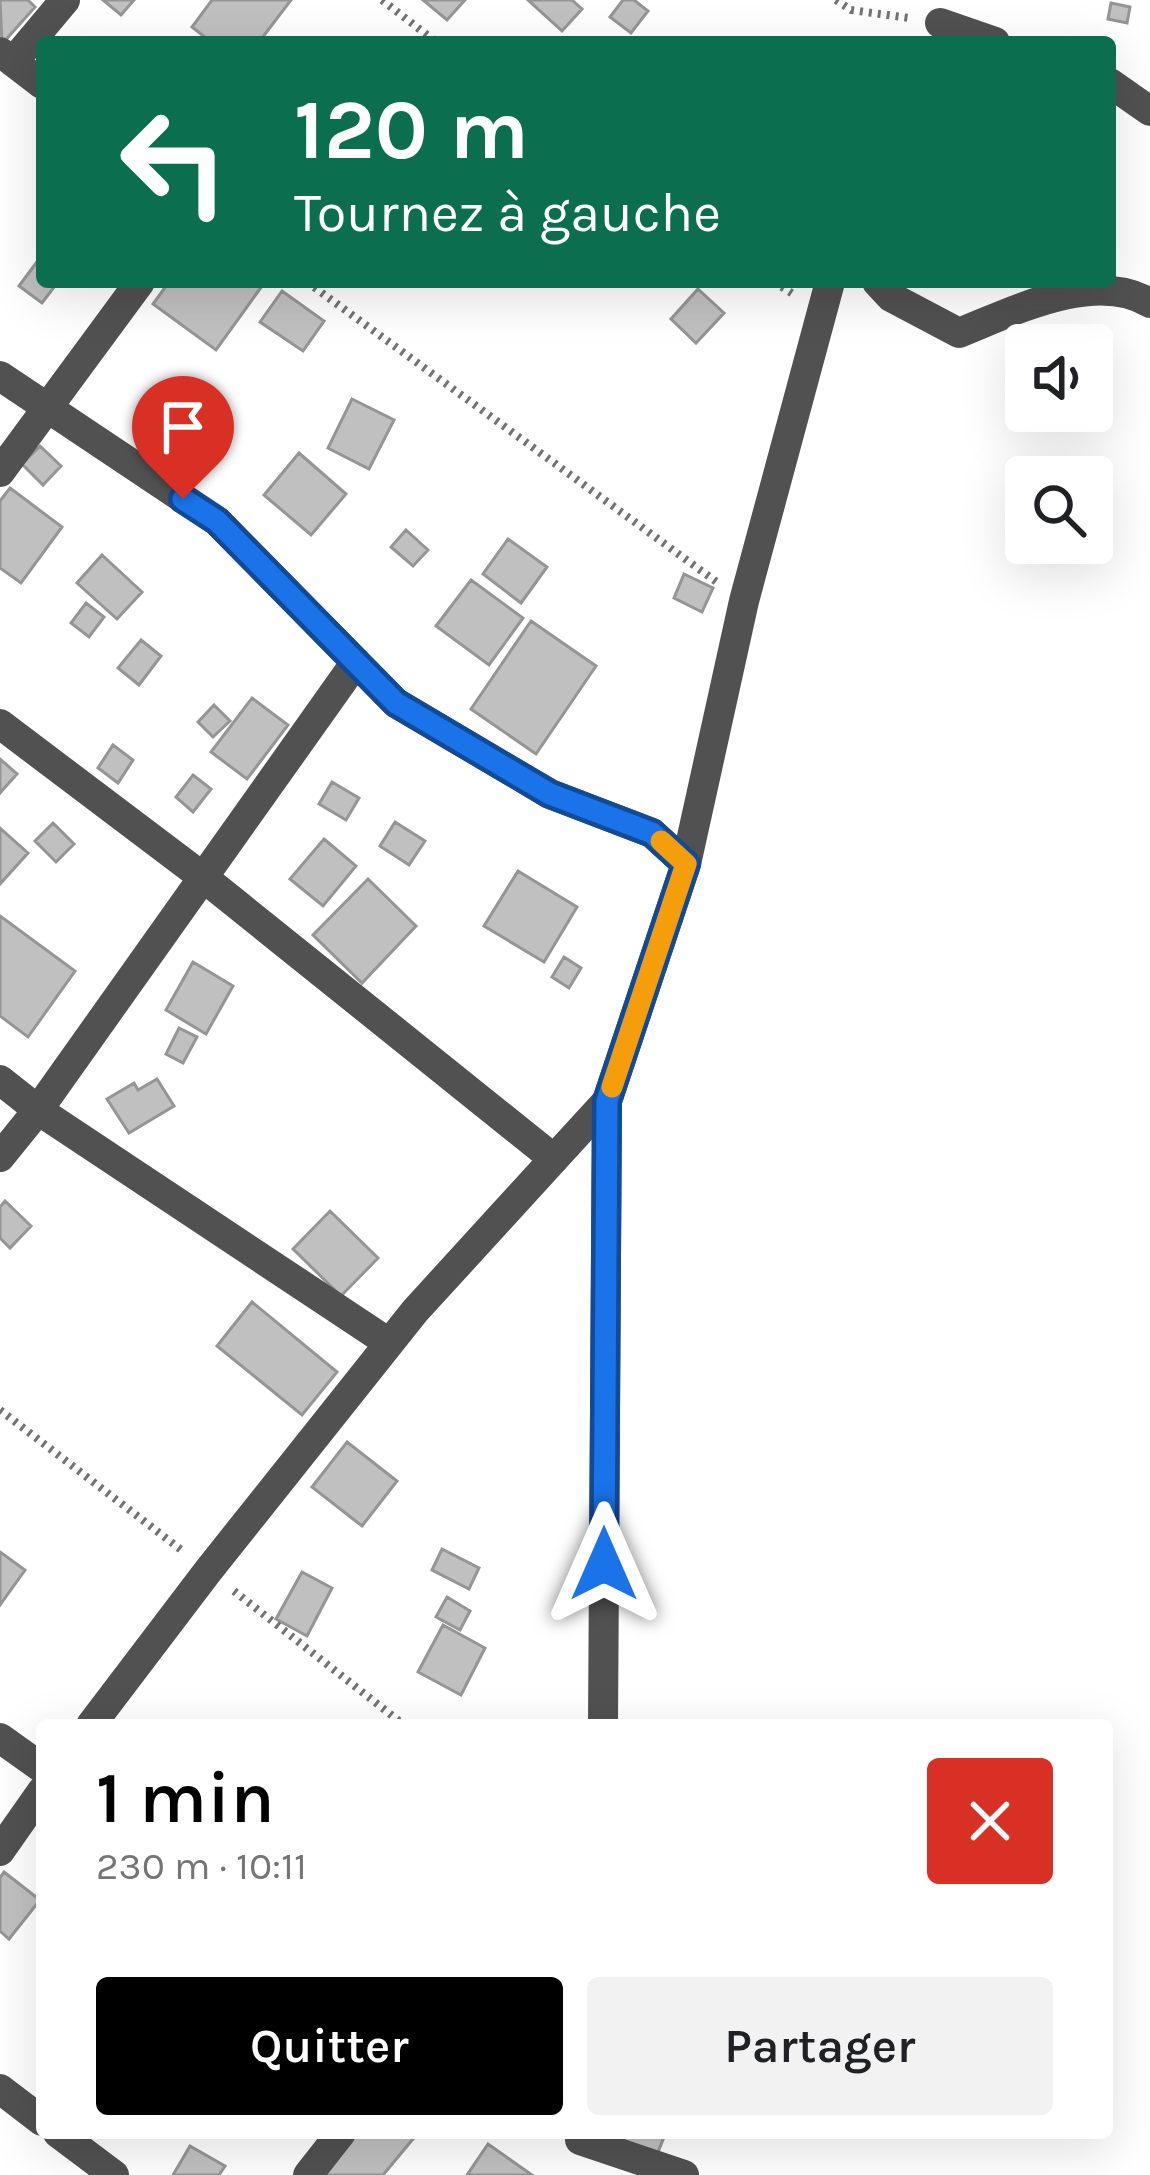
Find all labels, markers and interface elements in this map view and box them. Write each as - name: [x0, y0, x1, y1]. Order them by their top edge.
- text: 120 m: [294, 81, 529, 179]
- icon: left: [96, 84, 252, 240]
- text: Tournez à gauche: [294, 181, 721, 245]
- map controls: [1005, 324, 1113, 564]
- button: sound: [1005, 324, 1113, 432]
- pin: [132, 376, 234, 499]
- icon: arrive: [150, 394, 216, 460]
- button: search: [1005, 456, 1113, 564]
- position arrow: [541, 1501, 667, 1627]
- text: 1 min: [96, 1756, 275, 1840]
- button: close: [927, 1758, 1053, 1884]
- text: 230 m · 10:11: [96, 1843, 307, 1889]
- button: Quitter: [96, 1977, 563, 2115]
- button: Partager: [587, 1977, 1053, 2115]

